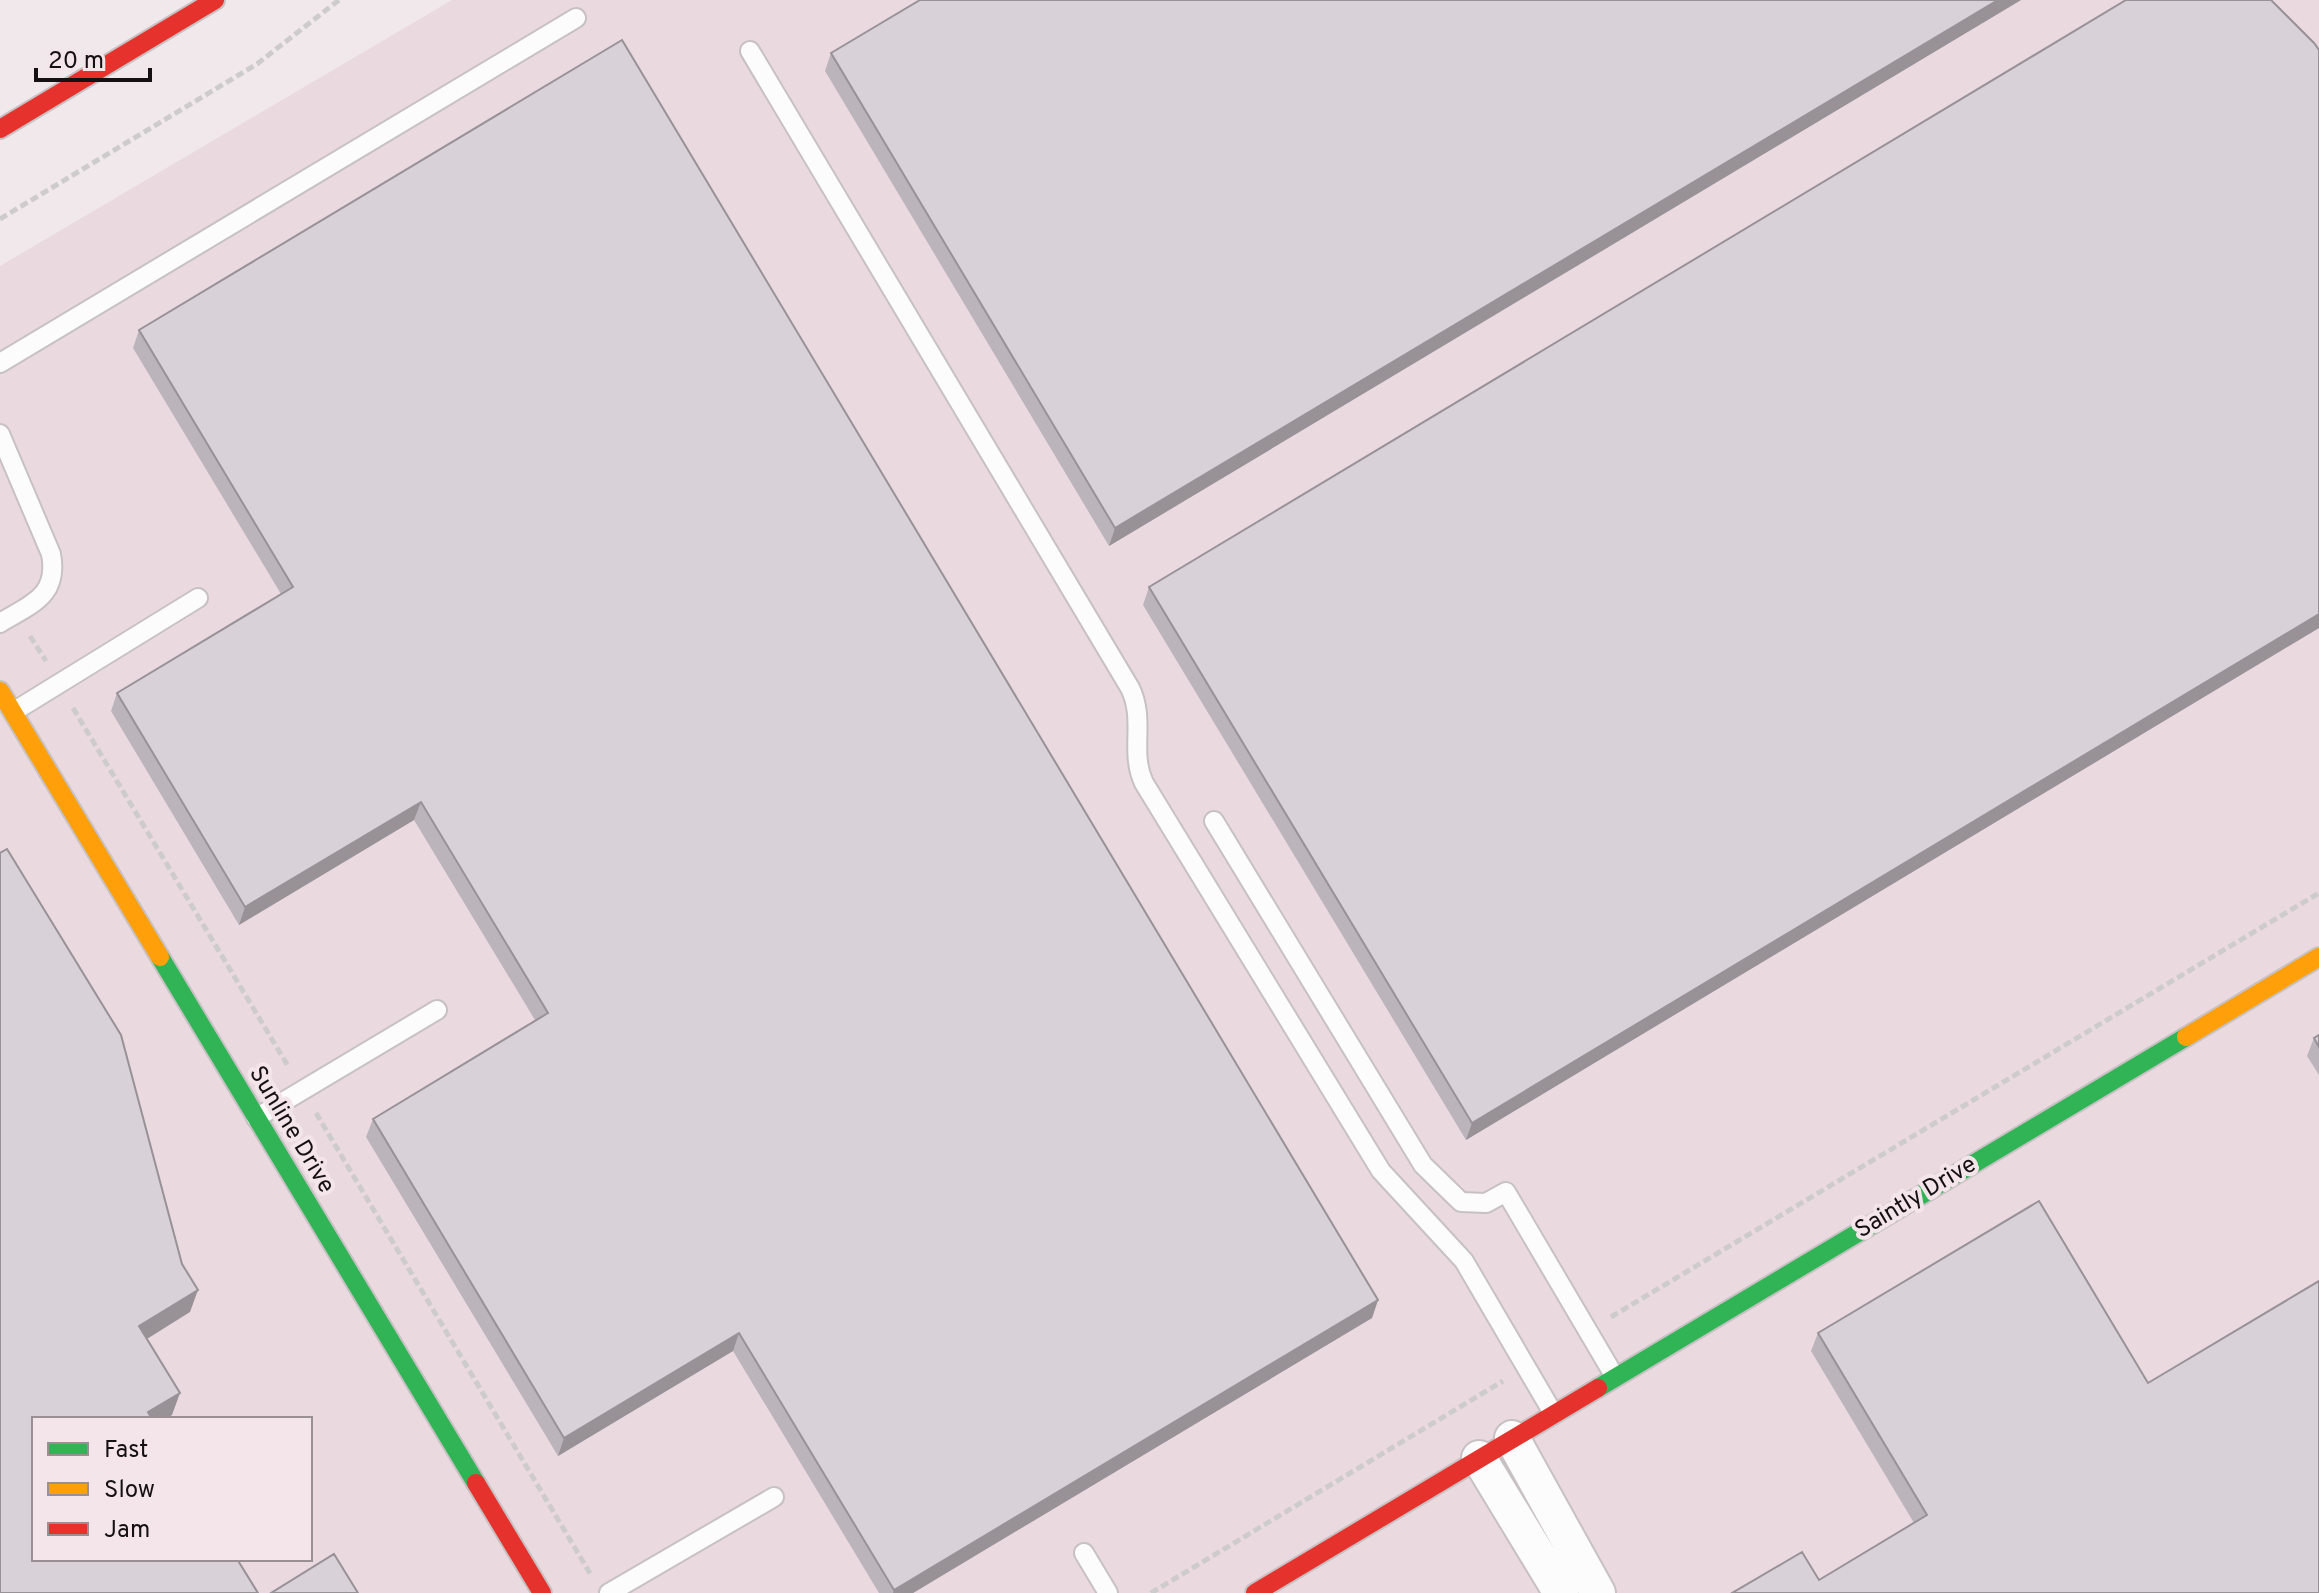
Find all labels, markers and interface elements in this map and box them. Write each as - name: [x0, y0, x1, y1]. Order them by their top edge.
- scale bar: [36, 32, 150, 82]
- text: 20 m: [48, 47, 104, 77]
- street label: Sunline Drive: [241, 1061, 341, 1199]
- street label: Saintly Drive: [1850, 1150, 1982, 1246]
- legend: [32, 1417, 312, 1561]
- text: Fast: [104, 1436, 148, 1466]
- text: Slow: [104, 1476, 155, 1506]
- text: Jam: [104, 1516, 150, 1546]

